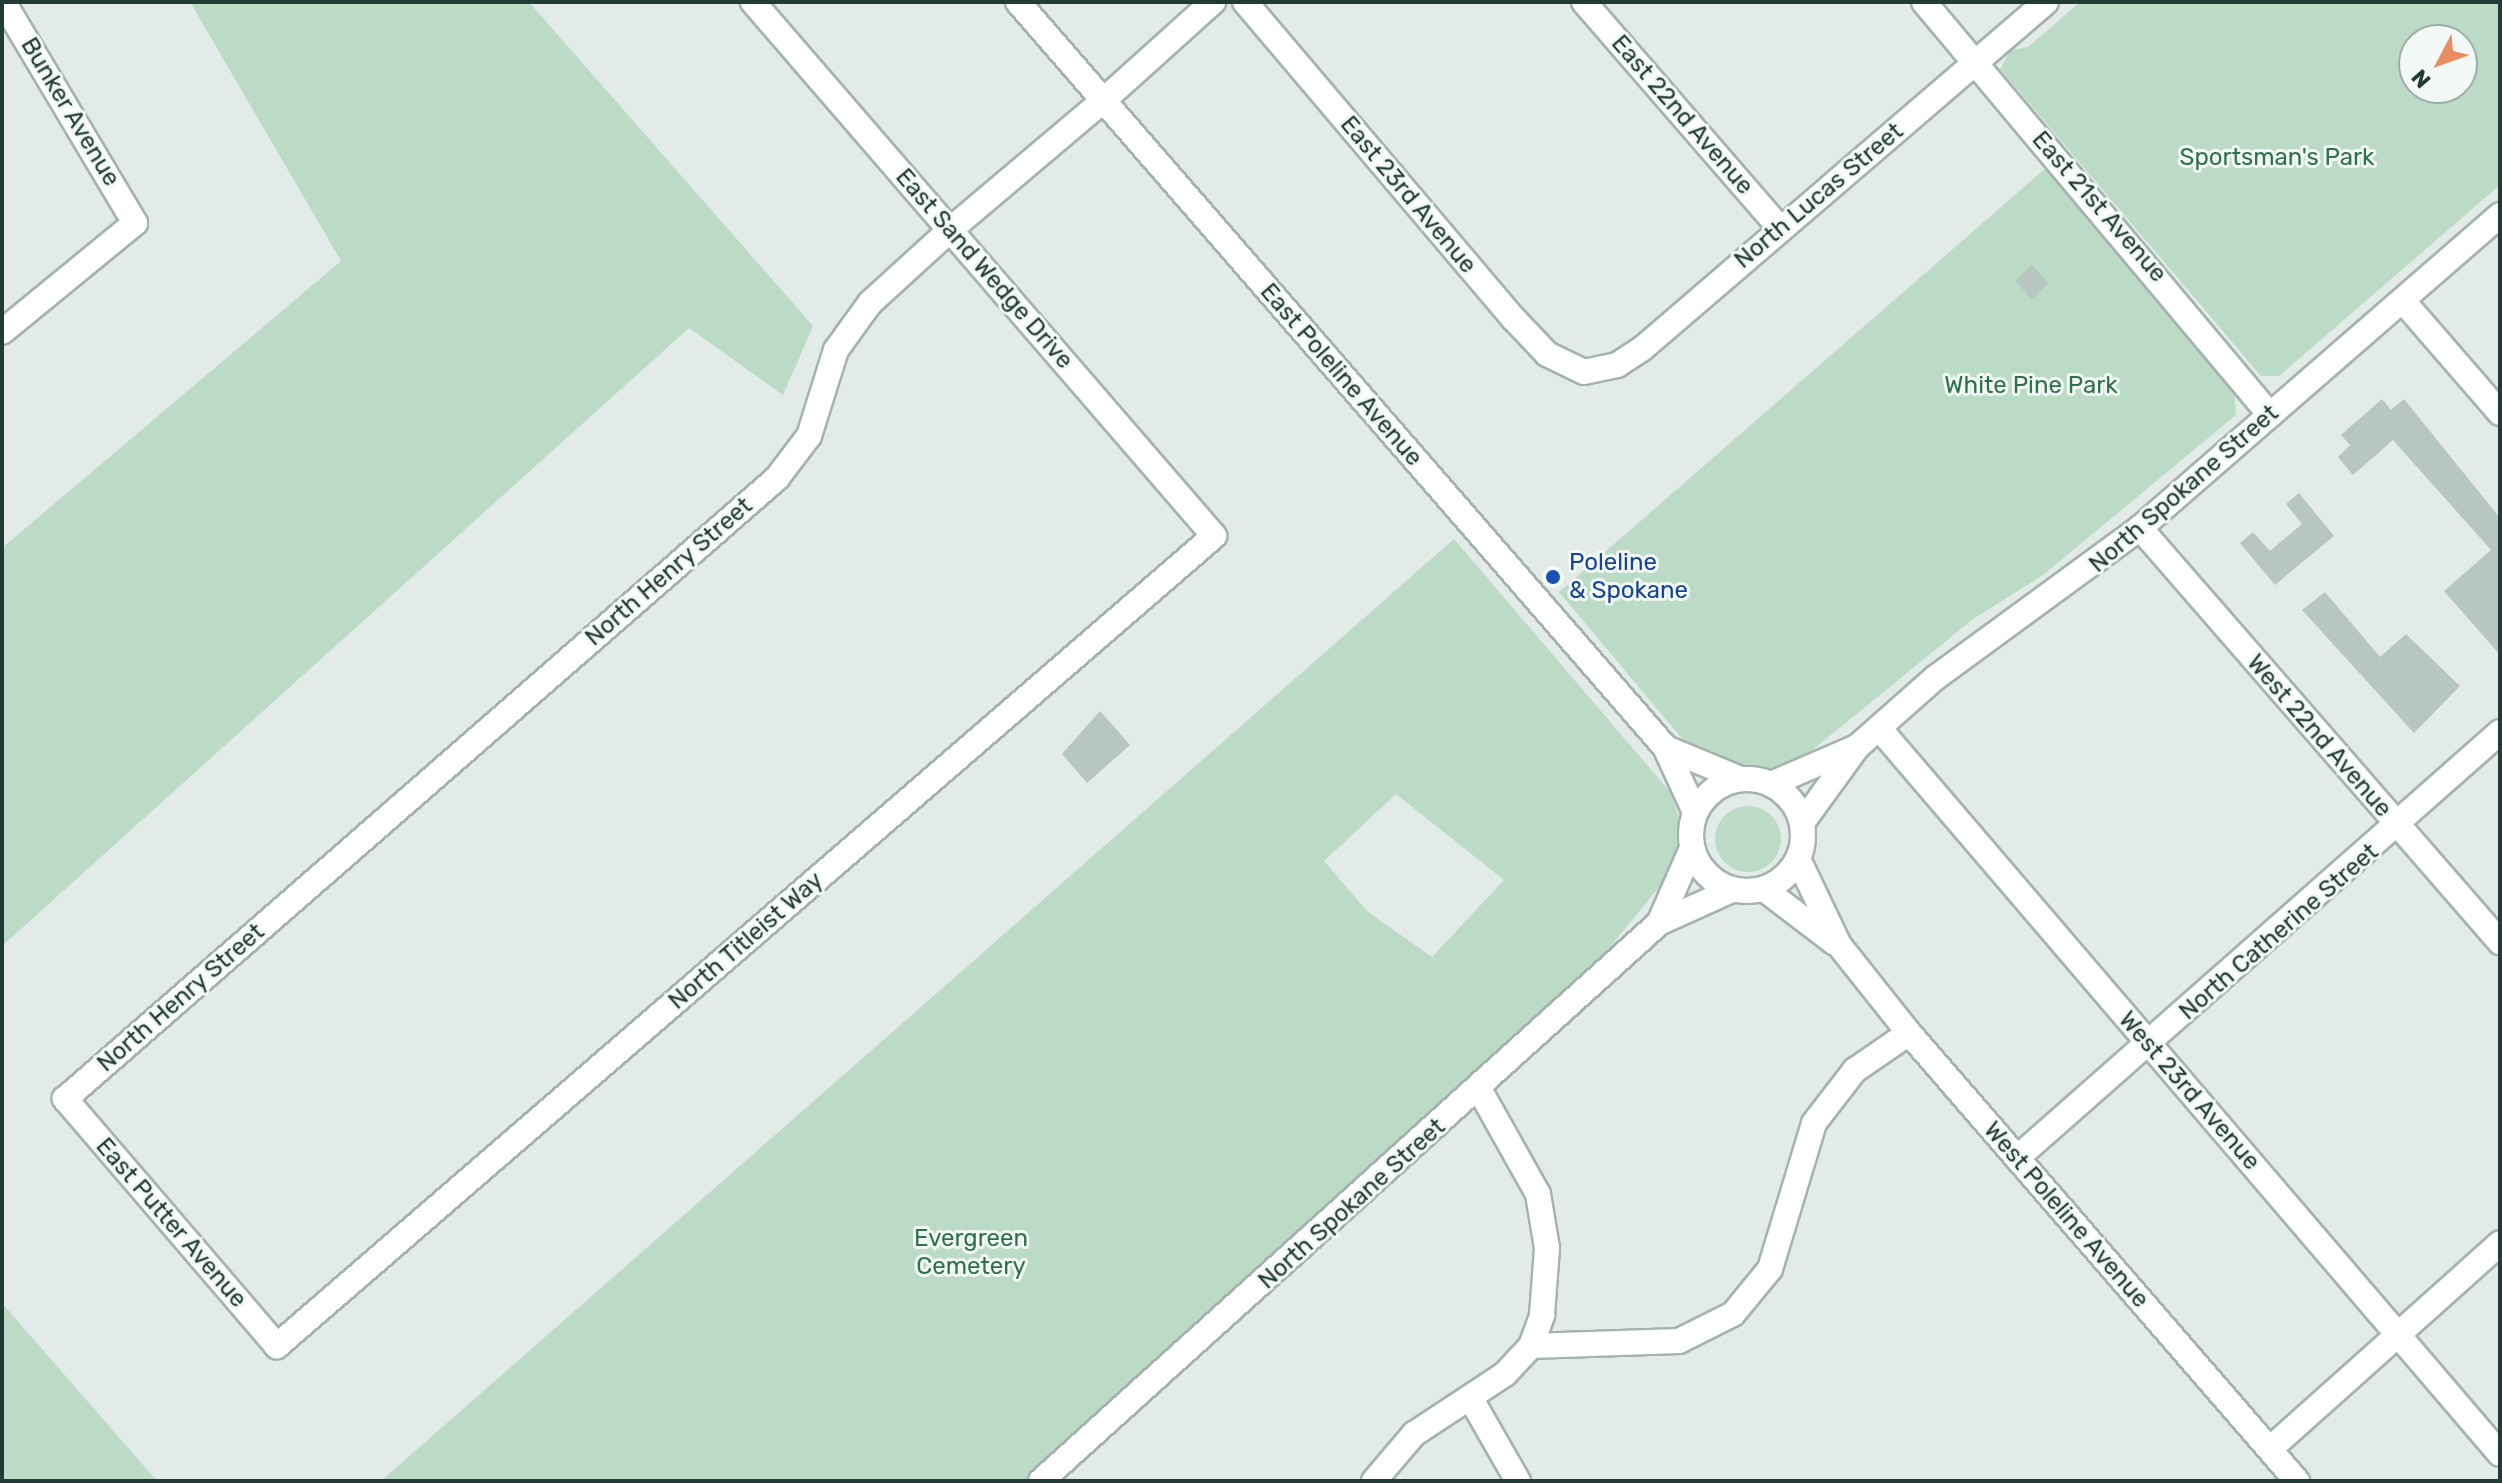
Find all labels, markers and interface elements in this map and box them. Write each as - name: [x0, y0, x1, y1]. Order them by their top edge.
- north arrow: [2398, 24, 2478, 104]
- street label: East 22nd Avenue: [1605, 29, 1759, 201]
- street label: Bunker Avenue: [14, 32, 126, 192]
- text: N: [2406, 64, 2436, 94]
- street label: East 23rd Avenue: [1334, 110, 1482, 280]
- street label: North Lucas Street: [1729, 117, 1909, 275]
- street label: East 21st Avenue: [2025, 125, 2173, 289]
- park label: Sportsman's Park: [2180, 144, 2374, 172]
- street label: East Sand Wedge Drive: [889, 163, 1079, 375]
- street label: East Poleline Avenue: [1254, 278, 1428, 472]
- park label: White Pine Park: [1944, 372, 2118, 400]
- street label: North Spokane Street: [2084, 399, 2284, 579]
- street label: North Henry Street: [579, 492, 759, 652]
- place label: Poleline & Spokane: [1569, 549, 1688, 605]
- marker: Poleline & Spokane: [1544, 568, 1562, 586]
- street label: West 22nd Avenue: [2240, 649, 2398, 823]
- street label: North Catherine Street: [2174, 838, 2384, 1026]
- street label: North Titleist Way: [663, 866, 829, 1016]
- street label: North Henry Street: [91, 918, 271, 1078]
- street label: West 23rd Avenue: [2112, 1006, 2266, 1176]
- street label: North Spokane Street: [1253, 1113, 1451, 1295]
- street label: West Poleline Avenue: [1977, 1116, 2155, 1314]
- street label: East Putter Avenue: [89, 1132, 253, 1314]
- park label: Evergreen Cemetery: [914, 1225, 1028, 1281]

